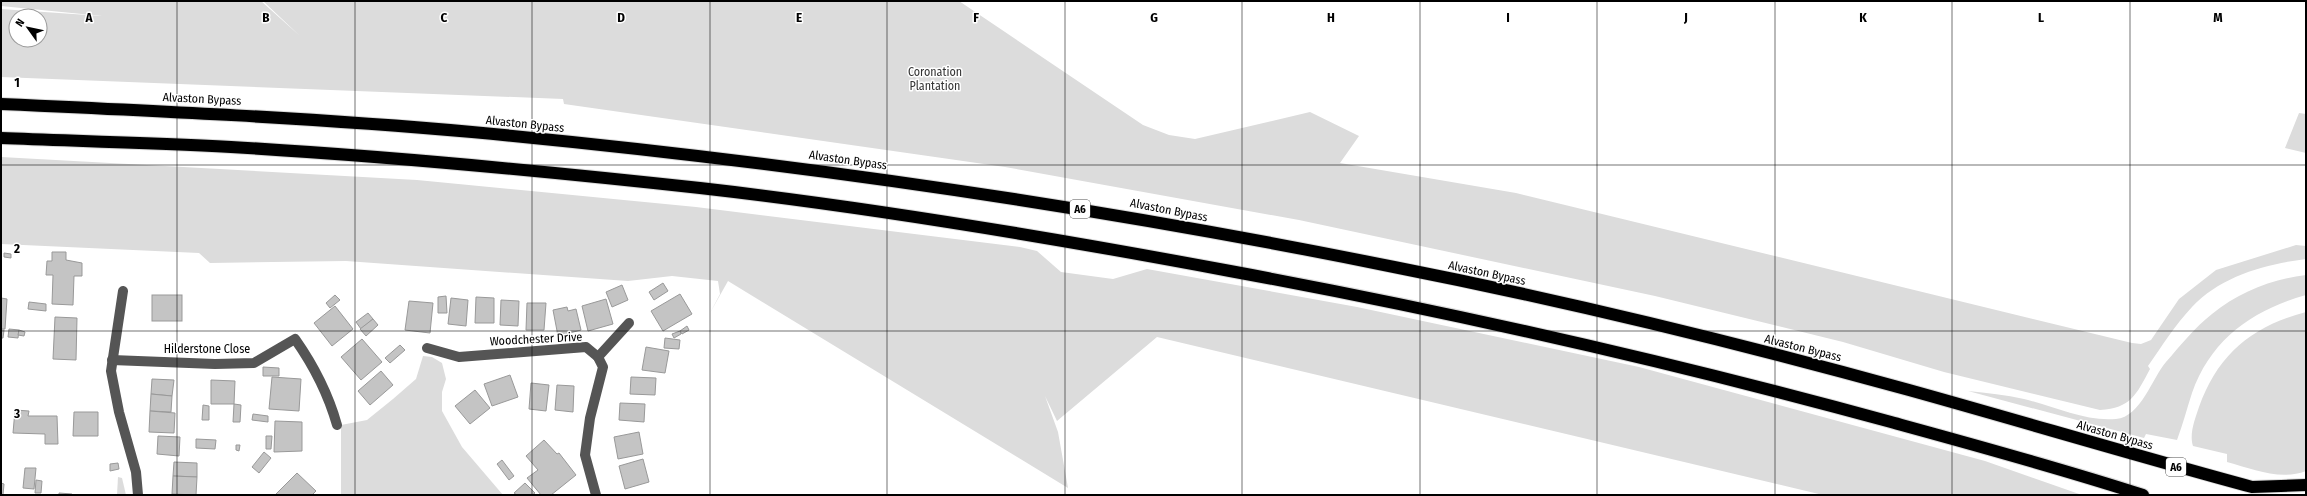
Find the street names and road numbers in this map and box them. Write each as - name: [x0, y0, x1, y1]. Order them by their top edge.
- street label: Alvaston Bypass: [162, 90, 242, 108]
- street label: Alvaston Bypass: [485, 113, 565, 135]
- street label: Alvaston Bypass: [808, 148, 888, 172]
- street label: Alvaston Bypass: [1129, 196, 1209, 224]
- road number: A6: [1070, 200, 1090, 218]
- street label: Alvaston Bypass: [1447, 258, 1527, 288]
- street label: Woodchester Drive: [489, 330, 583, 348]
- street label: Alvaston Bypass: [1763, 332, 1843, 364]
- street label: Hilderstone Close: [164, 342, 250, 356]
- street label: Alvaston Bypass: [2075, 417, 2155, 453]
- road number: A6: [2166, 458, 2186, 476]

